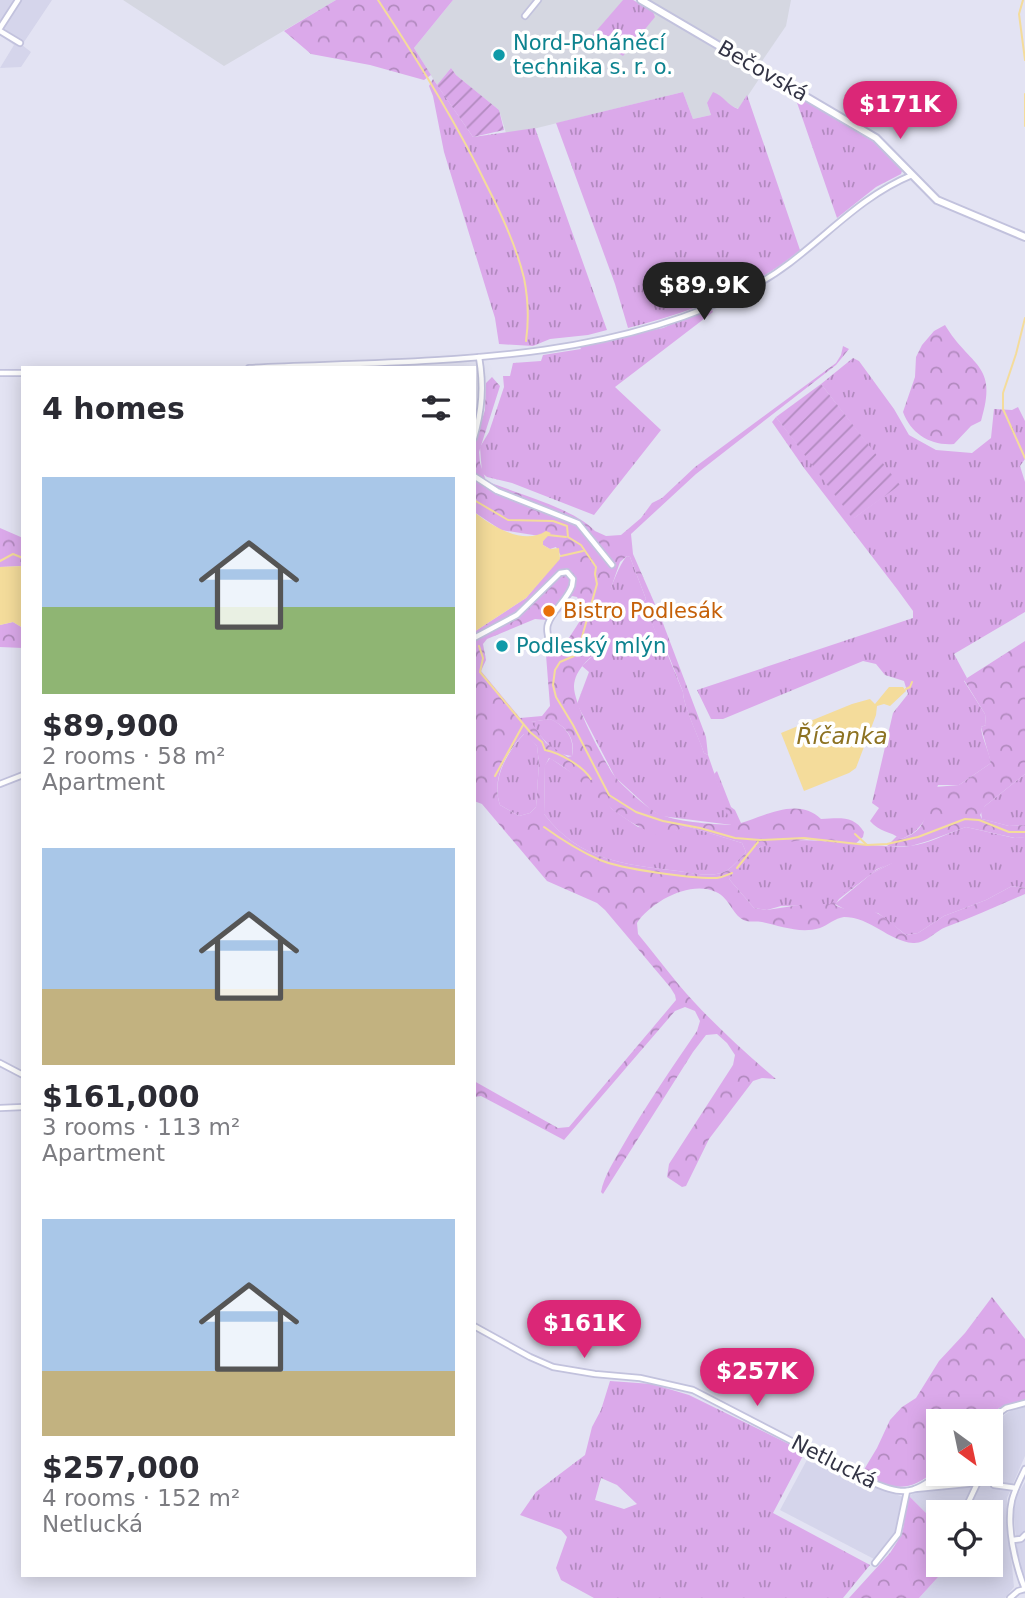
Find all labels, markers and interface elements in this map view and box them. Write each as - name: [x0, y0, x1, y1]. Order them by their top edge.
- place label: Nord-Poháněcí technika s. r. o.: [513, 31, 673, 79]
- street label: Bečovská: [714, 36, 812, 106]
- marker: Nord-Poháněcí technika s. r. o.: [491, 47, 507, 63]
- pin: $171K: [851, 82, 949, 141]
- text: $171K: [859, 91, 941, 117]
- pin: $89.9K: [647, 262, 761, 322]
- text: $89.9K: [659, 272, 749, 298]
- icon: filters: [417, 389, 455, 427]
- text: 4 homes: [42, 391, 185, 426]
- icon: home: [186, 522, 312, 648]
- place label: Bistro Podlesák: [563, 599, 724, 623]
- marker: Bistro Podlesák: [541, 603, 557, 619]
- place label: Podleský mlýn: [516, 634, 666, 658]
- marker: Podleský mlýn: [494, 638, 510, 654]
- text: $89,900: [42, 708, 179, 743]
- water label: Říčanka: [796, 722, 888, 749]
- text: 2 rooms · 58 m²: [42, 743, 226, 769]
- text: Apartment: [42, 769, 165, 795]
- icon: home: [186, 893, 312, 1019]
- text: $161,000: [42, 1079, 200, 1114]
- text: 3 rooms · 113 m²: [42, 1114, 240, 1140]
- text: Apartment: [42, 1140, 165, 1166]
- icon: home: [186, 1264, 312, 1390]
- pin: $161K: [535, 1300, 633, 1360]
- text: $161K: [543, 1310, 625, 1336]
- pin: $257K: [708, 1348, 806, 1408]
- text: $257K: [716, 1358, 798, 1384]
- north arrow: [926, 1409, 1003, 1486]
- map controls: [926, 1409, 1003, 1577]
- street label: Netlucká: [787, 1430, 881, 1494]
- text: $257,000: [42, 1450, 200, 1485]
- text: 4 rooms · 152 m²: [42, 1485, 240, 1511]
- button: locate: [926, 1500, 1003, 1577]
- text: Netlucká: [42, 1511, 143, 1537]

